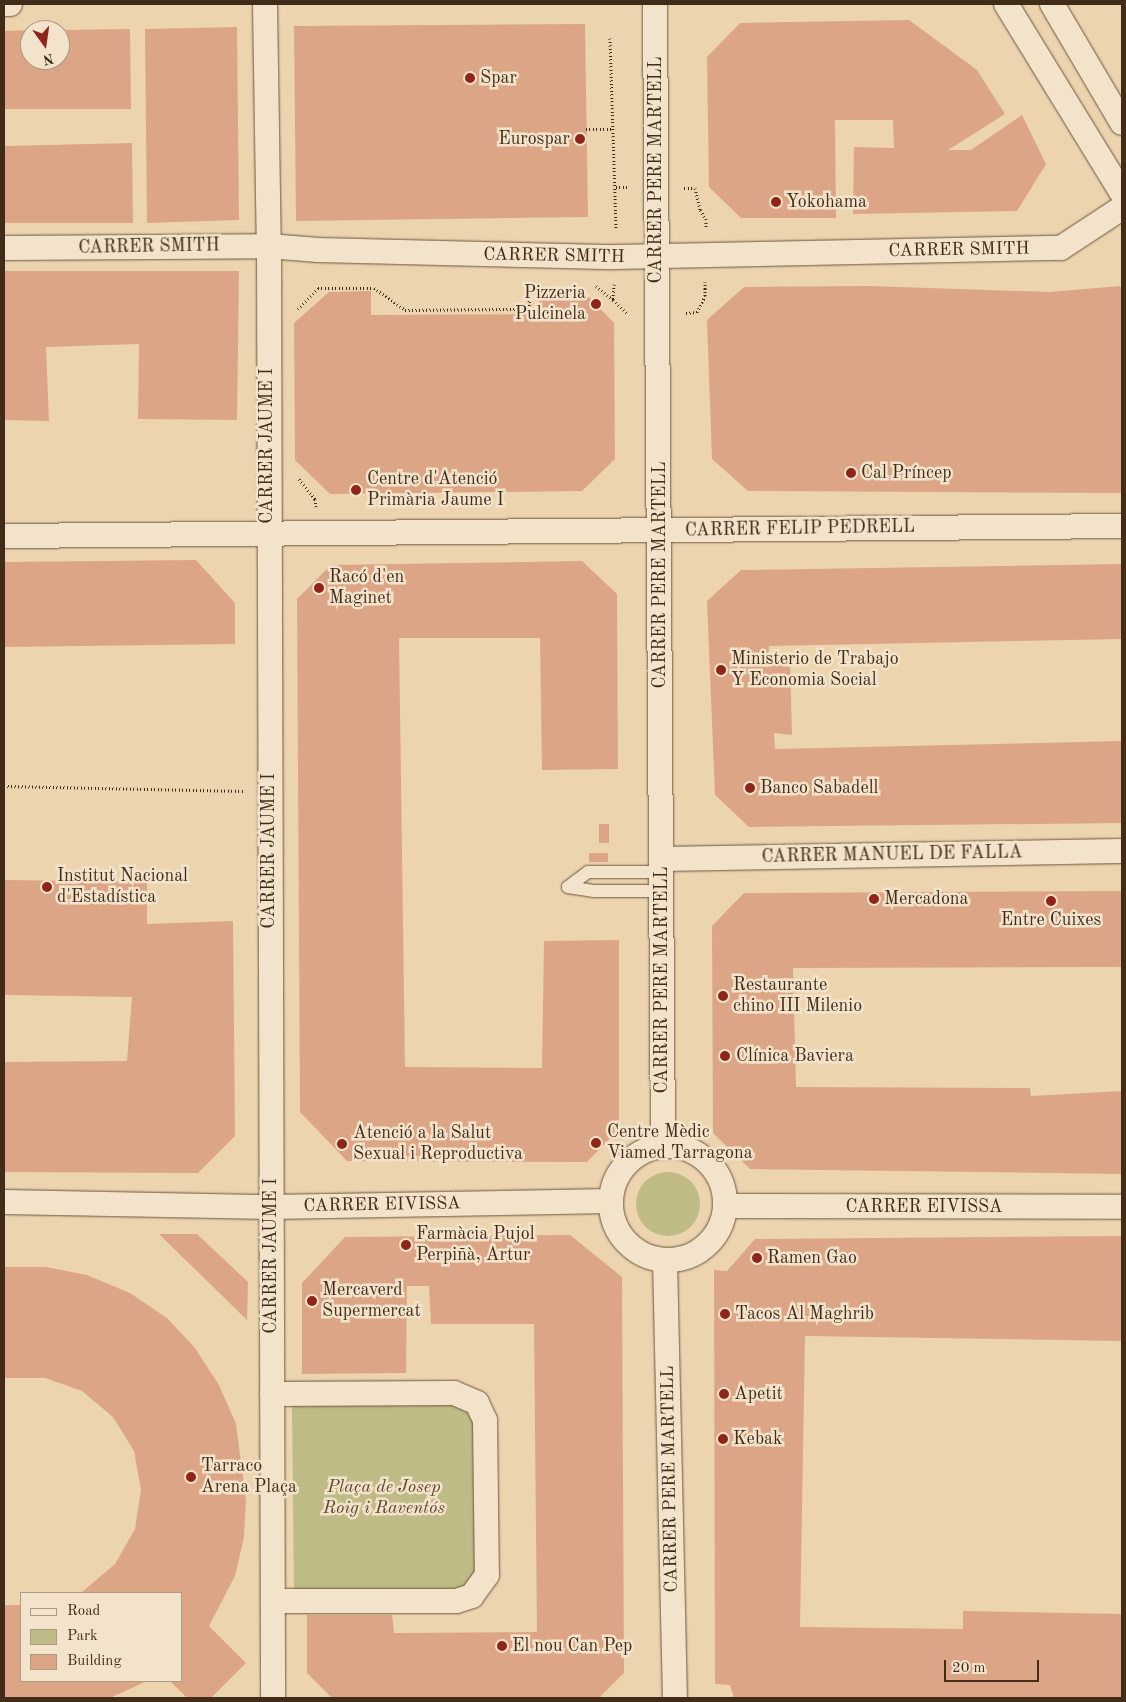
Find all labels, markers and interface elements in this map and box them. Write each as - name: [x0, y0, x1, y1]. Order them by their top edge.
- north arrow: [20, 20, 70, 70]
- text: N: [42, 50, 55, 67]
- street label: CARRER PERE MARTELL: [645, 56, 667, 284]
- place label: Spar: [480, 67, 517, 89]
- marker: Spar: [464, 72, 476, 84]
- place label: Eurospar: [498, 128, 570, 150]
- marker: Eurospar: [574, 133, 586, 145]
- place label: Yokohama: [786, 191, 867, 213]
- marker: Yokohama: [770, 196, 782, 208]
- street label: CARRER SMITH: [78, 235, 220, 259]
- street label: CARRER SMITH: [888, 238, 1030, 262]
- street label: CARRER SMITH: [483, 244, 625, 268]
- place label: Pizzeria Pulcinela: [515, 283, 586, 326]
- marker: Pizzeria Pulcinela: [590, 298, 602, 310]
- street label: CARRER JAUME I: [256, 368, 278, 524]
- street label: CARRER PERE MARTELL: [649, 461, 671, 689]
- place label: Cal Príncep: [861, 462, 952, 484]
- marker: Cal Príncep: [845, 467, 857, 479]
- place label: Centre d'Atenció Primària Jaume I: [367, 469, 504, 512]
- marker: Centre d'Atenció Primària Jaume I: [349, 483, 363, 497]
- street label: CARRER FELIP PEDRELL: [685, 516, 915, 542]
- place label: Racó d'en Maginet: [329, 567, 404, 610]
- marker: Racó d'en Maginet: [313, 582, 325, 594]
- place label: Ministerio de Trabajo Y Economia Social: [731, 649, 899, 692]
- marker: Ministerio de Trabajo Y Economia Social: [715, 664, 727, 676]
- street label: CARRER JAUME I: [258, 773, 280, 929]
- place label: Banco Sabadell: [760, 777, 878, 799]
- marker: Banco Sabadell: [744, 782, 756, 794]
- street label: CARRER MANUEL DE FALLA: [761, 842, 1023, 868]
- place label: Institut Nacional d'Estadística: [57, 866, 188, 909]
- street label: CARRER PERE MARTELL: [651, 866, 673, 1094]
- marker: Institut Nacional d'Estadística: [41, 881, 53, 893]
- place label: Mercadona: [884, 888, 968, 910]
- marker: Mercadona: [868, 893, 880, 905]
- marker: Entre Cuixes: [1045, 895, 1057, 907]
- place label: Entre Cuixes: [1001, 909, 1101, 931]
- place label: Restaurante chino III Milenio: [733, 975, 862, 1018]
- marker: Restaurante chino III Milenio: [717, 990, 729, 1002]
- place label: Clínica Baviera: [736, 1045, 854, 1067]
- marker: Clínica Baviera: [718, 1049, 732, 1063]
- place label: Centre Mèdic Viamed Tarragona: [607, 1122, 753, 1164]
- place label: Atenció a la Salut Sexual i Reproductiva: [353, 1123, 523, 1166]
- marker: Centre Mèdic Viamed Tarragona: [589, 1136, 603, 1150]
- marker: Atenció a la Salut Sexual i Reproductiva: [335, 1137, 349, 1151]
- street label: CARRER JAUME I: [260, 1178, 282, 1334]
- street label: CARRER EIVISSA: [303, 1193, 461, 1217]
- street label: CARRER EIVISSA: [845, 1196, 1003, 1218]
- place label: Farmàcia Pujol Perpiñà, Artur: [416, 1224, 535, 1266]
- marker: Farmàcia Pujol Perpiñà, Artur: [400, 1239, 412, 1251]
- place label: Ramen Gao: [767, 1247, 857, 1269]
- marker: Ramen Gao: [751, 1252, 763, 1264]
- place label: Mercaverd Supermercat: [322, 1280, 421, 1322]
- marker: Mercaverd Supermercat: [306, 1295, 318, 1307]
- place label: Tacos Al Maghrib: [735, 1303, 874, 1325]
- marker: Tacos Al Maghrib: [719, 1308, 731, 1320]
- street label: CARRER PERE MARTELL: [657, 1365, 683, 1593]
- place label: Apetit: [734, 1383, 783, 1405]
- marker: Apetit: [718, 1388, 730, 1400]
- place label: Kebak: [733, 1428, 782, 1450]
- marker: Kebak: [717, 1433, 729, 1445]
- place label: Tarraco Arena Plaça: [201, 1456, 297, 1498]
- marker: Tarraco Arena Plaça: [185, 1471, 197, 1483]
- park label: Plaça de Josep Roig i Raventós: [323, 1477, 445, 1520]
- legend: [20, 1592, 182, 1682]
- text: Road: [67, 1604, 100, 1619]
- text: Park: [67, 1629, 98, 1644]
- place label: El nou Can Pep: [512, 1635, 632, 1657]
- marker: El nou Can Pep: [496, 1640, 508, 1652]
- scale bar: [946, 1650, 1041, 1682]
- text: Building: [67, 1654, 122, 1669]
- text: 20 m: [952, 1661, 986, 1676]

